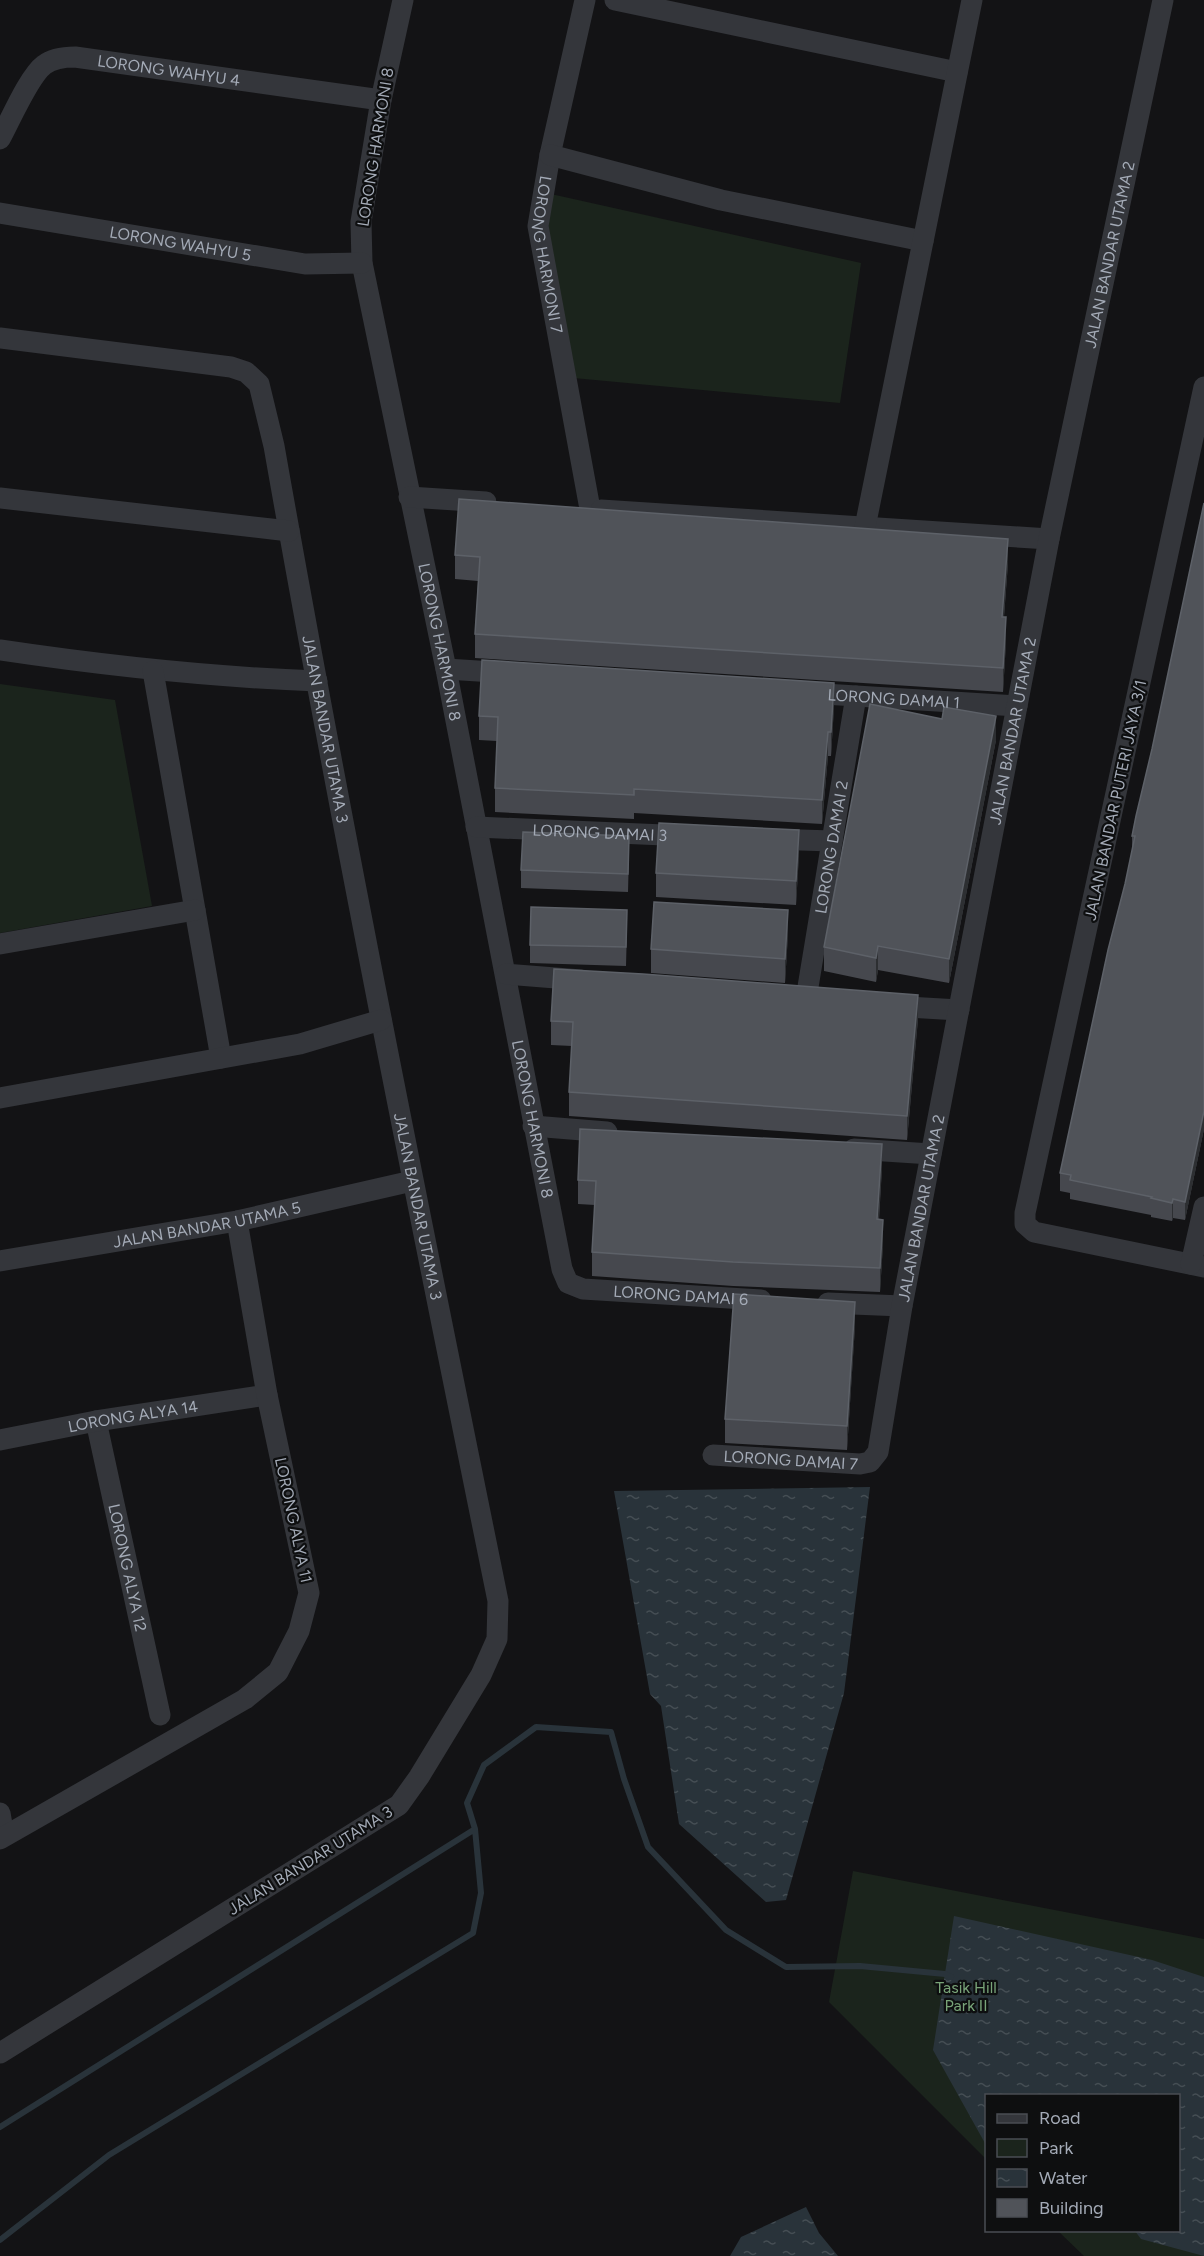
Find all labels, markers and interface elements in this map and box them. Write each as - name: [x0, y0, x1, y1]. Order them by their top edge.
- street label: LORONG WAHYU 4: [96, 51, 242, 90]
- street label: LORONG HARMONI 8: [354, 66, 397, 228]
- street label: JALAN BANDAR UTAMA 2: [1081, 159, 1139, 350]
- street label: LORONG HARMONI 7: [527, 174, 567, 335]
- street label: LORONG WAHYU 5: [108, 222, 253, 265]
- street label: LORONG HARMONI 8: [414, 561, 465, 723]
- street label: JALAN BANDAR UTAMA 3: [298, 634, 352, 825]
- street label: JALAN BANDAR UTAMA 2: [985, 635, 1040, 826]
- street label: JALAN BANDAR PUTERI JAYA 3/1: [1081, 678, 1150, 922]
- street label: LORONG DAMAI 1: [827, 685, 961, 712]
- street label: LORONG DAMAI 2: [811, 779, 852, 915]
- street label: LORONG DAMAI 3: [532, 820, 668, 845]
- street label: LORONG HARMONI 8: [508, 1038, 557, 1200]
- street label: JALAN BANDAR UTAMA 3: [390, 1111, 446, 1302]
- street label: JALAN BANDAR UTAMA 2: [894, 1113, 949, 1303]
- street label: JALAN BANDAR UTAMA 5: [112, 1198, 303, 1252]
- street label: LORONG DAMAI 6: [613, 1282, 749, 1309]
- street label: LORONG ALYA 14: [66, 1397, 199, 1436]
- street label: LORONG DAMAI 7: [723, 1447, 859, 1474]
- street label: LORONG ALYA 11: [271, 1456, 316, 1585]
- street label: LORONG ALYA 12: [104, 1502, 151, 1633]
- street label: JALAN BANDAR UTAMA 3: [225, 1802, 396, 1919]
- park label: Tasik Hill Park II: [935, 1978, 997, 2015]
- legend: [985, 2094, 1180, 2232]
- text: Road: [1039, 2107, 1080, 2129]
- text: Park: [1039, 2137, 1074, 2159]
- text: Water: [1039, 2167, 1087, 2189]
- text: Building: [1039, 2197, 1104, 2219]

